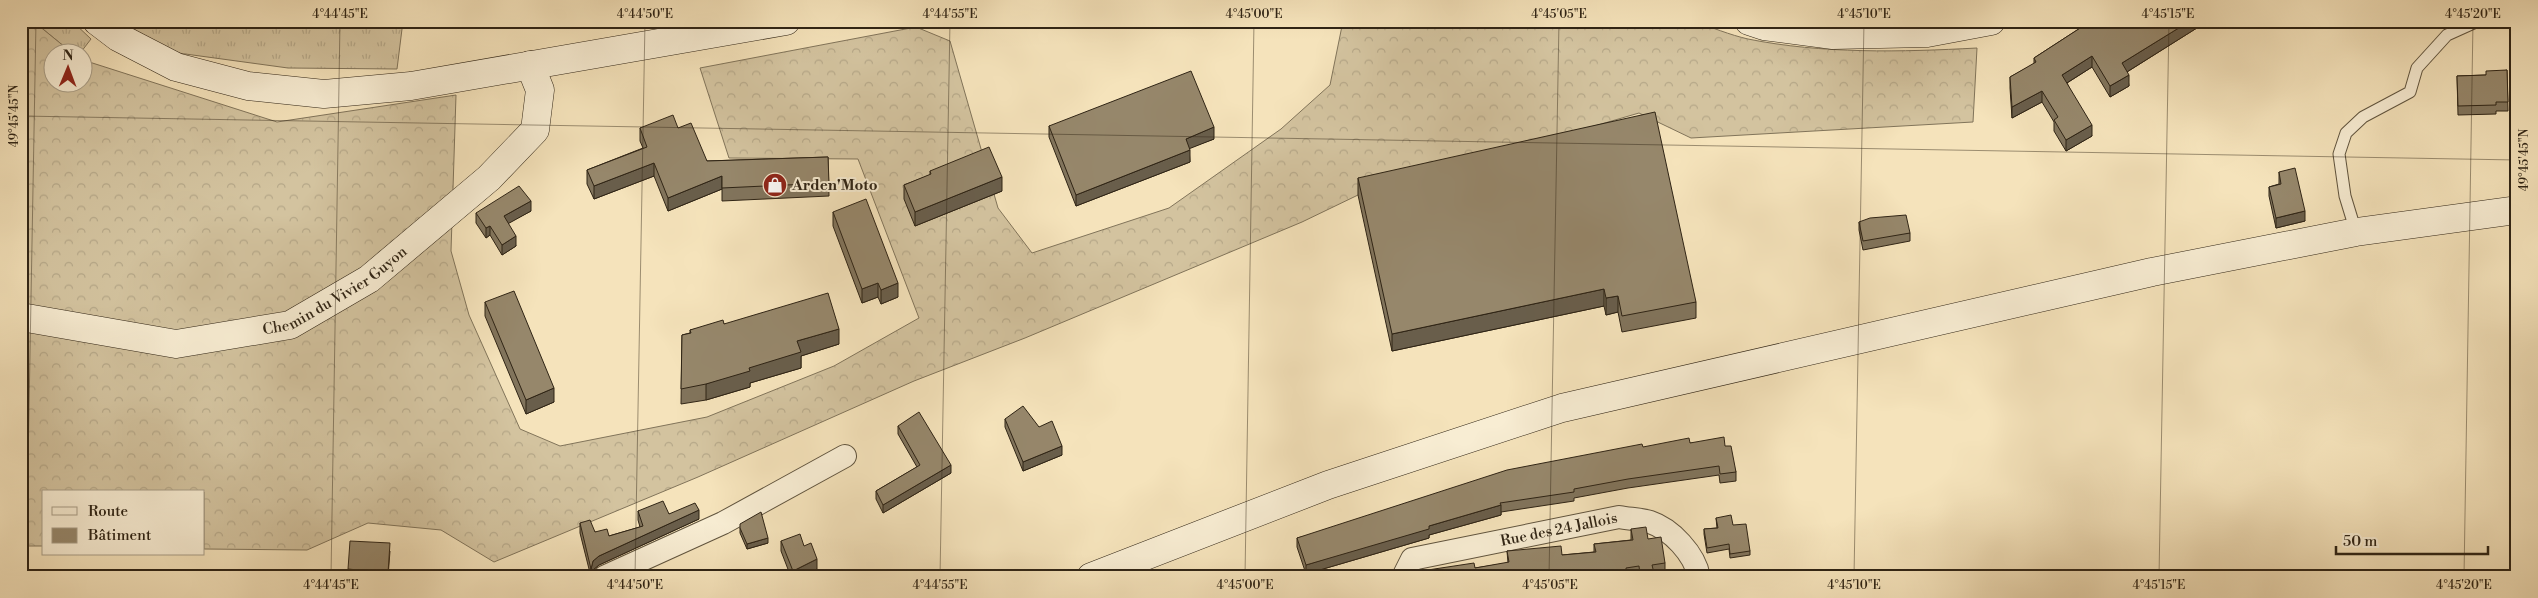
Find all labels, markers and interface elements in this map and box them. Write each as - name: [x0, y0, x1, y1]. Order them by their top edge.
- text: 4°44'45"E: [312, 7, 368, 22]
- text: 4°44'50"E: [617, 7, 673, 22]
- text: 4°44'55"E: [923, 7, 977, 22]
- text: 4°45'00"E: [1226, 7, 1282, 22]
- text: 4°45'05"E: [1531, 7, 1587, 22]
- text: 4°45'10"E: [1837, 7, 1891, 22]
- text: 4°45'15"E: [2142, 7, 2194, 22]
- text: 4°45'20"E: [2445, 7, 2501, 22]
- north arrow: [42, 42, 92, 92]
- text: N: [63, 47, 74, 65]
- text: 49°45'45"N: [7, 85, 22, 147]
- text: 49°45'45"N: [2517, 129, 2532, 191]
- shop icon: Arden'Moto: [762, 172, 788, 198]
- place label: Arden'Moto: [791, 176, 878, 195]
- street label: Chemin du Vivier Guyon: [261, 242, 411, 339]
- legend: [42, 490, 205, 556]
- text: Route: [88, 502, 128, 521]
- street label: Rue des 24 Jallois: [1499, 509, 1619, 551]
- scale bar: [2336, 523, 2488, 555]
- text: Bâtiment: [87, 526, 152, 545]
- text: 50 m: [2343, 532, 2377, 551]
- text: 4°44'45"E: [303, 578, 359, 593]
- text: 4°44'50"E: [607, 578, 663, 593]
- text: 4°44'55"E: [913, 578, 967, 593]
- text: 4°45'00"E: [1217, 578, 1273, 593]
- text: 4°45'05"E: [1522, 578, 1578, 593]
- text: 4°45'10"E: [1827, 578, 1881, 593]
- text: 4°45'15"E: [2133, 578, 2185, 593]
- text: 4°45'20"E: [2436, 578, 2492, 593]

